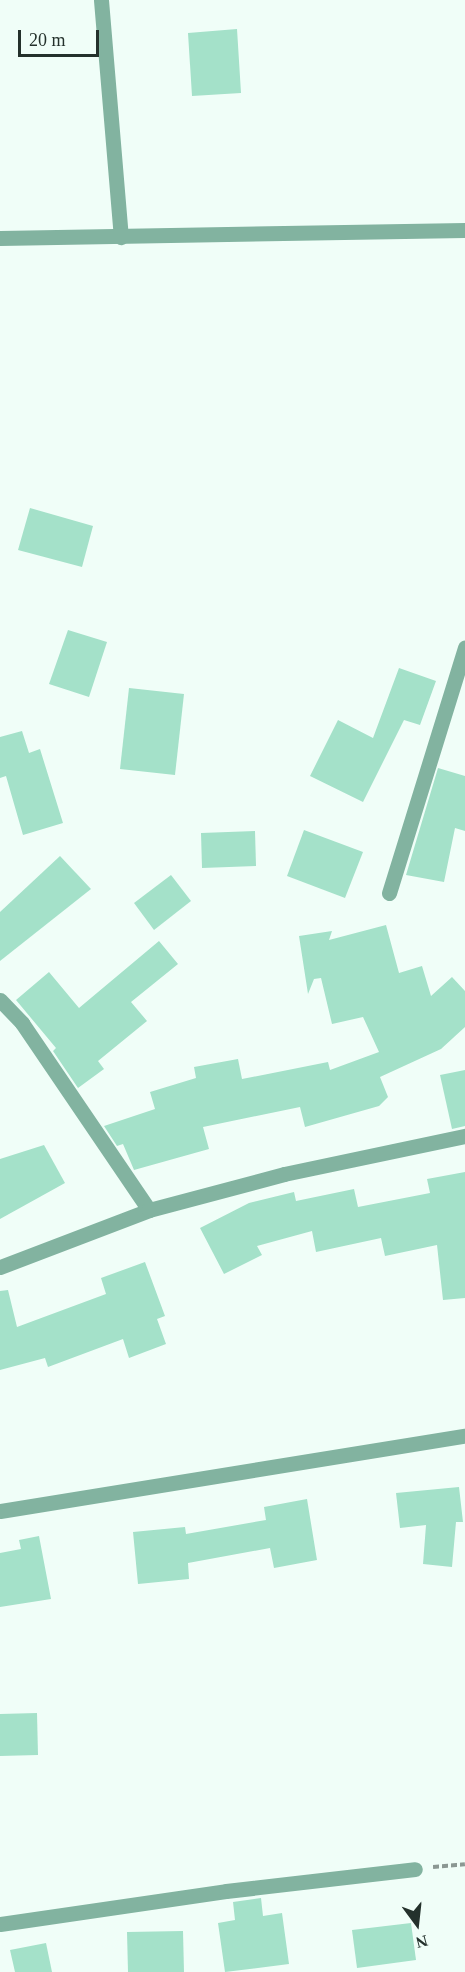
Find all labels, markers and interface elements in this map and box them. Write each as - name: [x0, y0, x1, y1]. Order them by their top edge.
- scale bar: [21, 18, 102, 56]
- text: 20 m: [29, 30, 66, 50]
- north arrow: [387, 1894, 447, 1954]
- text: N: [414, 1932, 430, 1952]

